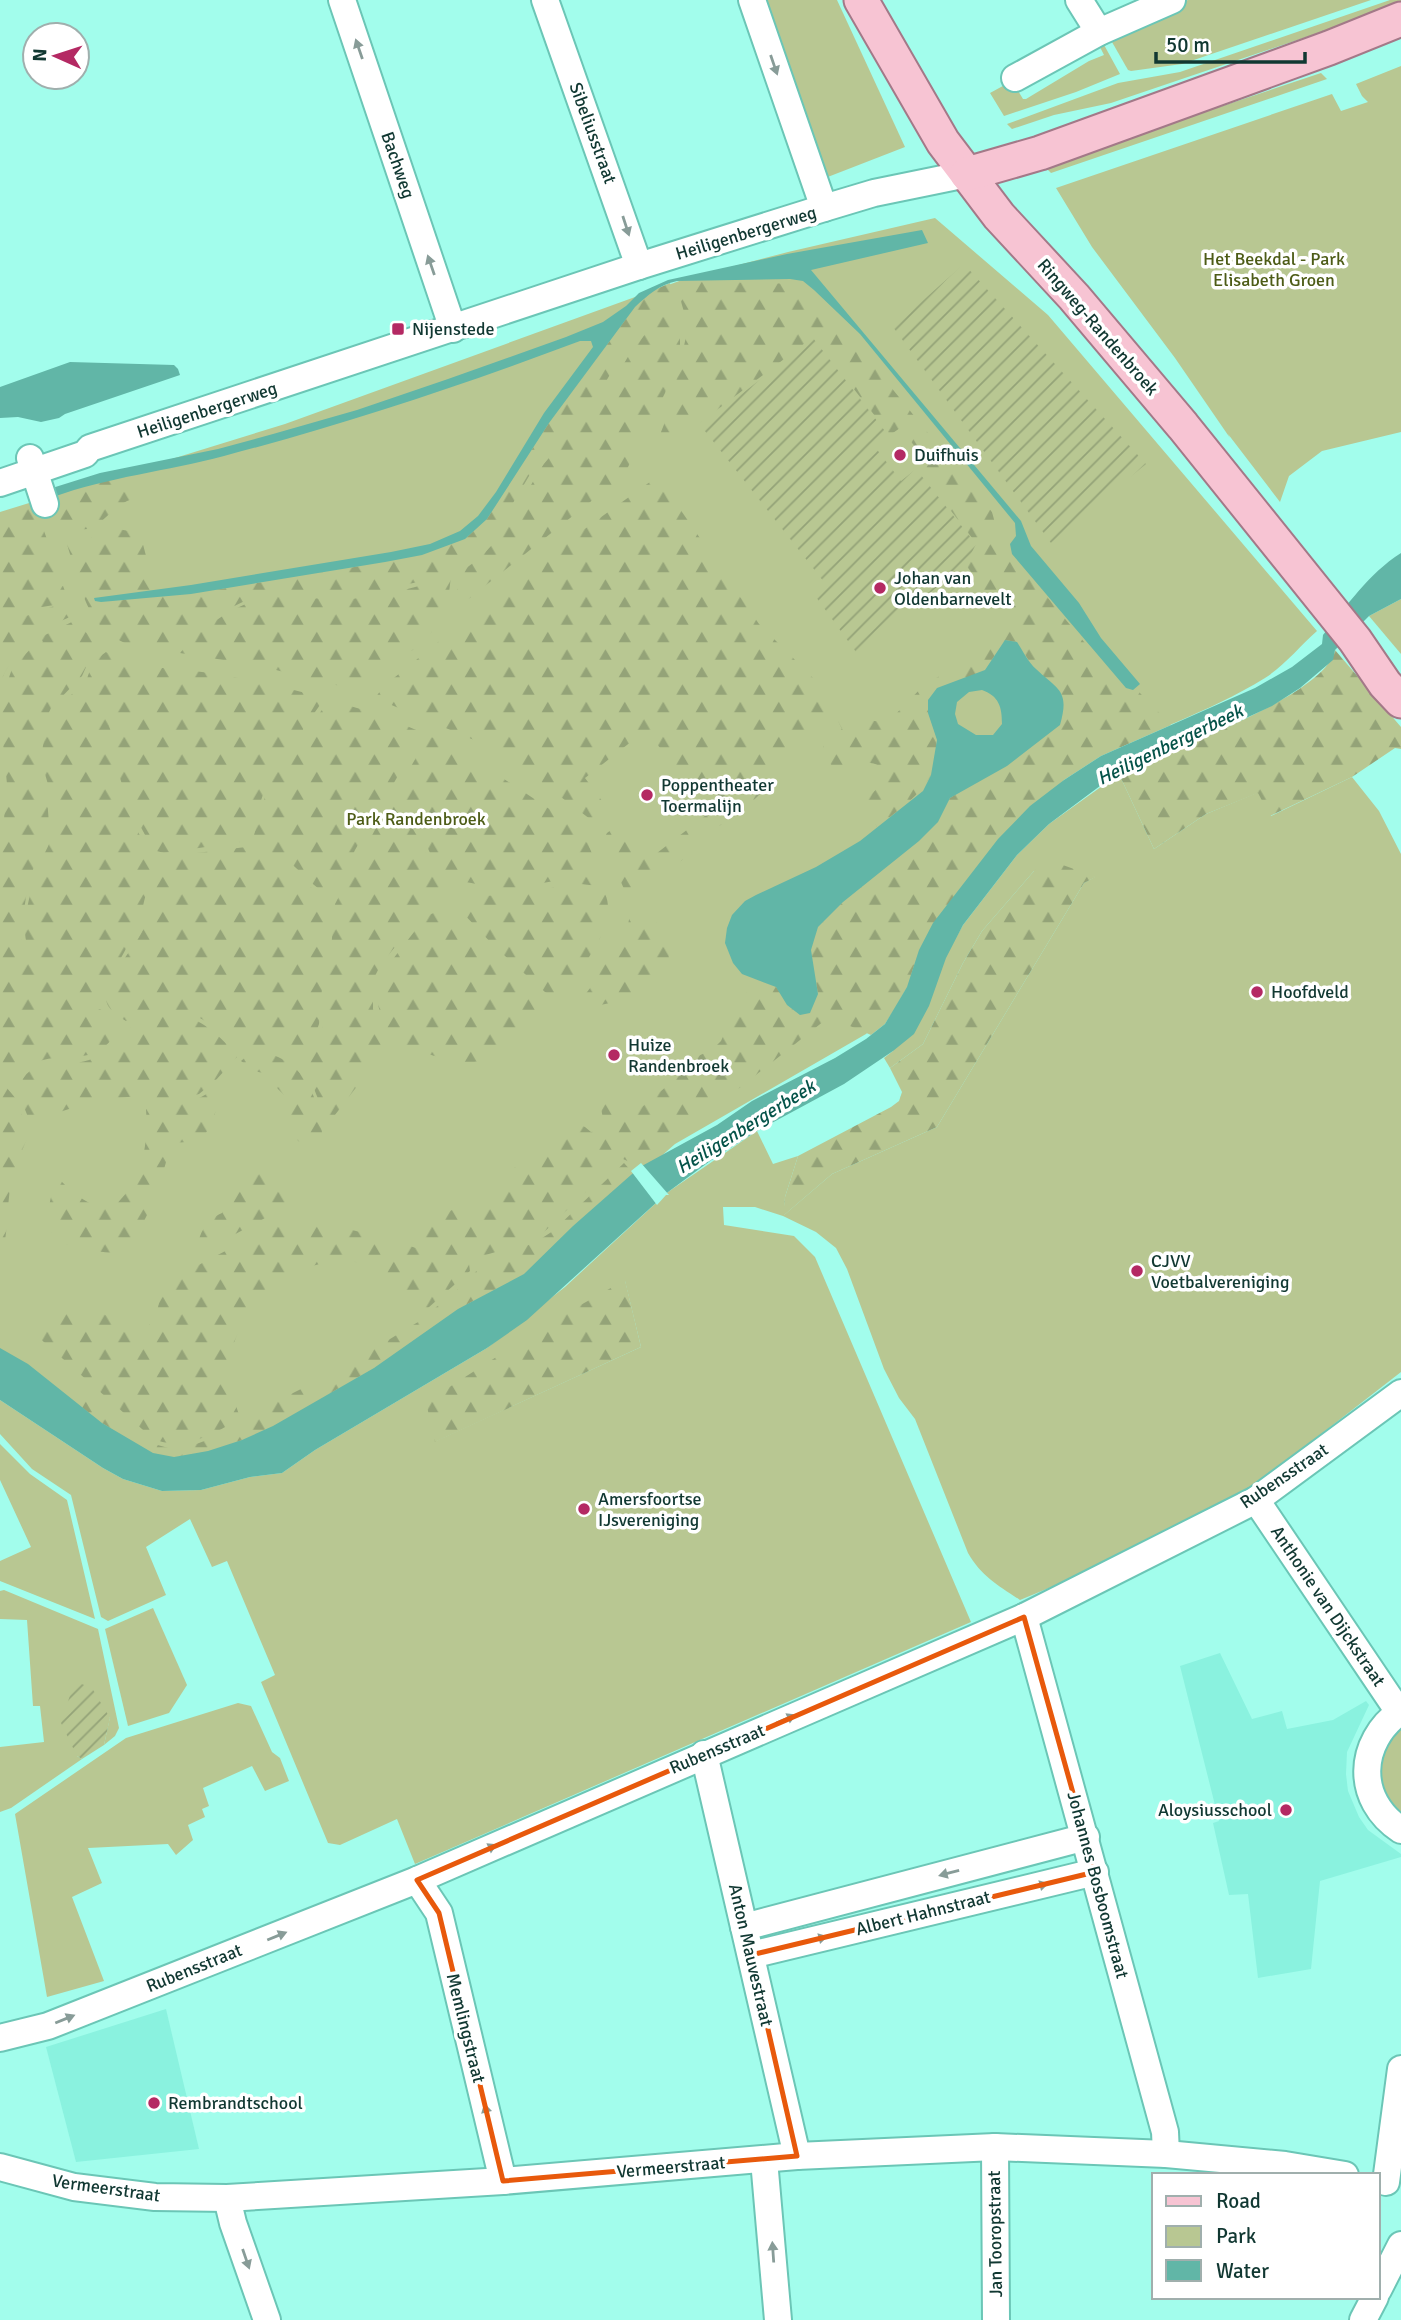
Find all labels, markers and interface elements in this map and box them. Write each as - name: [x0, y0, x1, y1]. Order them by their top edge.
- north arrow: [21, 21, 91, 91]
- scale bar: [1156, 21, 1305, 65]
- text: 50 m: [1166, 32, 1210, 58]
- one-way arrow: [353, 38, 364, 59]
- text: N: [28, 48, 52, 62]
- one-way arrow: [769, 54, 780, 75]
- street label: Sibeliusstraat: [564, 79, 622, 187]
- street label: Bachweg: [376, 129, 420, 201]
- street label: Heiligenbergerweg: [673, 201, 819, 265]
- one-way arrow: [621, 215, 632, 236]
- park label: Het Beekdal - Park Elisabeth Groen: [1203, 248, 1345, 291]
- one-way arrow: [425, 254, 436, 275]
- street label: Ringweg-Randenbroek: [1033, 254, 1163, 400]
- place label: Nijenstede: [412, 318, 495, 340]
- marker: Nijenstede: [390, 321, 406, 337]
- street label: Heiligenbergerweg: [134, 377, 280, 443]
- place label: Duifhuis: [914, 444, 979, 466]
- marker: Duifhuis: [892, 447, 908, 463]
- place label: Johan van Oldenbarnevelt: [894, 567, 1012, 610]
- marker: Johan van Oldenbarnevelt: [872, 580, 888, 596]
- water label: Heiligenbergerbeek: [1093, 699, 1248, 791]
- place label: Poppentheater Toermalijn: [661, 774, 774, 817]
- marker: Poppentheater Toermalijn: [639, 787, 655, 803]
- park label: Park Randenbroek: [346, 808, 486, 830]
- place label: Hoofdveld: [1271, 981, 1349, 1003]
- marker: Hoofdveld: [1249, 984, 1265, 1000]
- place label: Huize Randenbroek: [628, 1034, 729, 1077]
- marker: Huize Randenbroek: [606, 1047, 622, 1063]
- water label: Heiligenbergerbeek: [672, 1074, 821, 1179]
- place label: CJVV Voetbalvereniging: [1151, 1250, 1289, 1293]
- marker: CJVV Voetbalvereniging: [1129, 1263, 1145, 1279]
- street label: Rubensstraat: [1236, 1439, 1332, 1513]
- place label: Amersfoortse IJsvereniging: [598, 1488, 702, 1531]
- marker: Amersfoortse IJsvereniging: [576, 1501, 592, 1517]
- street label: Anthonie van Dijckstraat: [1266, 1521, 1390, 1691]
- one-way arrow: [775, 1713, 796, 1724]
- street label: Rubensstraat: [666, 1719, 768, 1779]
- street label: Johannes Bosboomstraat: [1062, 1789, 1134, 1981]
- place label: Aloysiusschool: [1158, 1799, 1272, 1821]
- marker: Aloysiusschool: [1278, 1802, 1294, 1818]
- one-way arrow: [477, 1843, 498, 1854]
- one-way arrow: [938, 1868, 960, 1879]
- one-way arrow: [1028, 1880, 1050, 1891]
- street label: Anton Mauvestraat: [724, 1882, 778, 2028]
- street label: Albert Hahnstraat: [853, 1886, 993, 1940]
- one-way arrow: [267, 1930, 288, 1941]
- one-way arrow: [806, 1933, 828, 1944]
- street label: Rubensstraat: [143, 1939, 245, 1997]
- street label: Memlingstraat: [442, 1971, 490, 2085]
- one-way arrow: [55, 2014, 76, 2025]
- place label: Rembrandtschool: [168, 2092, 303, 2114]
- marker: Rembrandtschool: [146, 2095, 162, 2111]
- one-way arrow: [481, 2103, 492, 2125]
- street label: Vermeerstraat: [616, 2151, 726, 2183]
- street label: Vermeerstraat: [50, 2170, 162, 2206]
- street label: Jan Tooropstraat: [983, 2170, 1007, 2298]
- legend: [1152, 2173, 1380, 2299]
- text: Road: [1216, 2188, 1261, 2214]
- text: Park: [1216, 2223, 1257, 2249]
- one-way arrow: [767, 2241, 778, 2263]
- one-way arrow: [241, 2249, 252, 2270]
- text: Water: [1216, 2258, 1269, 2284]

